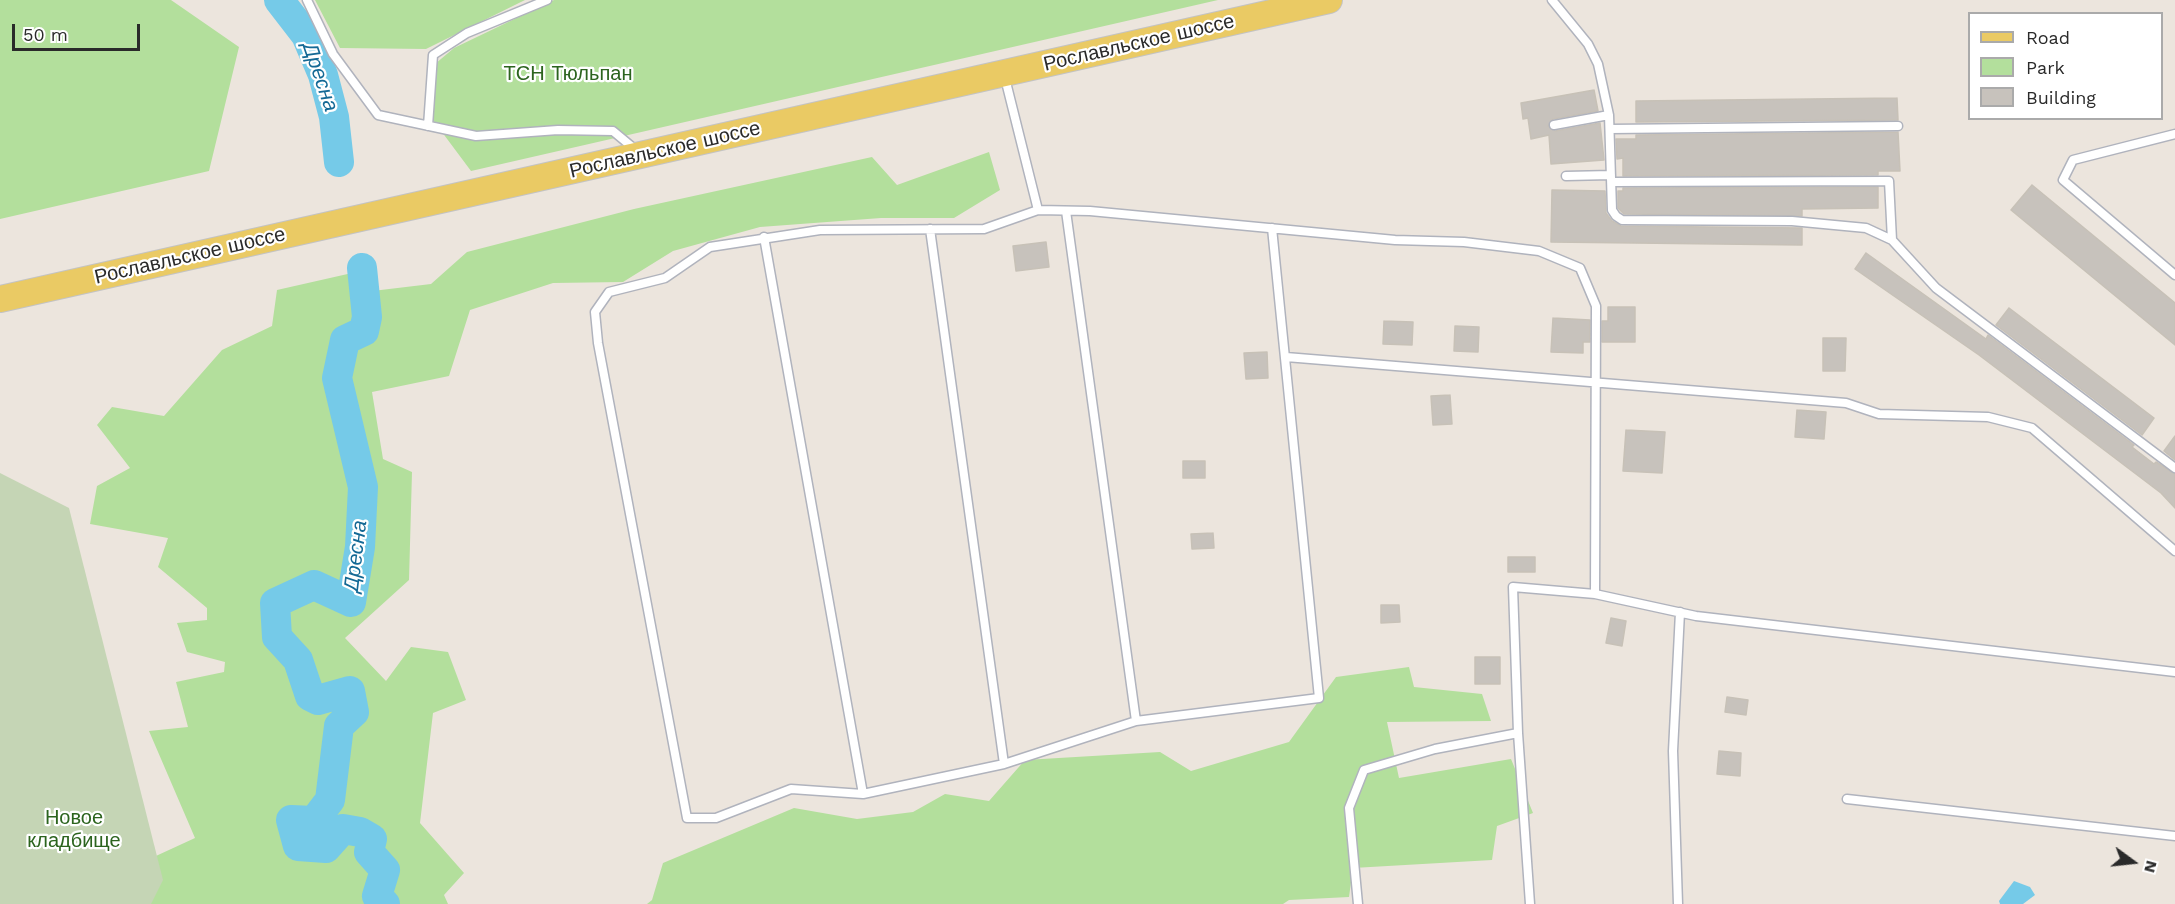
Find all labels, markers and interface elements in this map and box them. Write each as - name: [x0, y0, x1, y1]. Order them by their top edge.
- street label: Рославльское шоссе: [1041, 9, 1237, 77]
- scale bar: [15, 12, 142, 50]
- legend: [1968, 12, 2163, 120]
- text: 50 m: [23, 24, 68, 45]
- text: Road: [2026, 27, 2070, 48]
- water label: Дресна: [296, 39, 344, 115]
- text: Park: [2026, 57, 2065, 78]
- park label: ТСН Тюльпан: [504, 62, 632, 86]
- text: Building: [2026, 87, 2096, 108]
- street label: Рославльское шоссе: [567, 116, 763, 184]
- street label: Рославльское шоссе: [92, 222, 288, 290]
- water label: Дресна: [339, 519, 373, 593]
- park label: Новое кладбище: [27, 806, 121, 853]
- north arrow: [2103, 832, 2163, 892]
- text: N: [2140, 859, 2162, 875]

